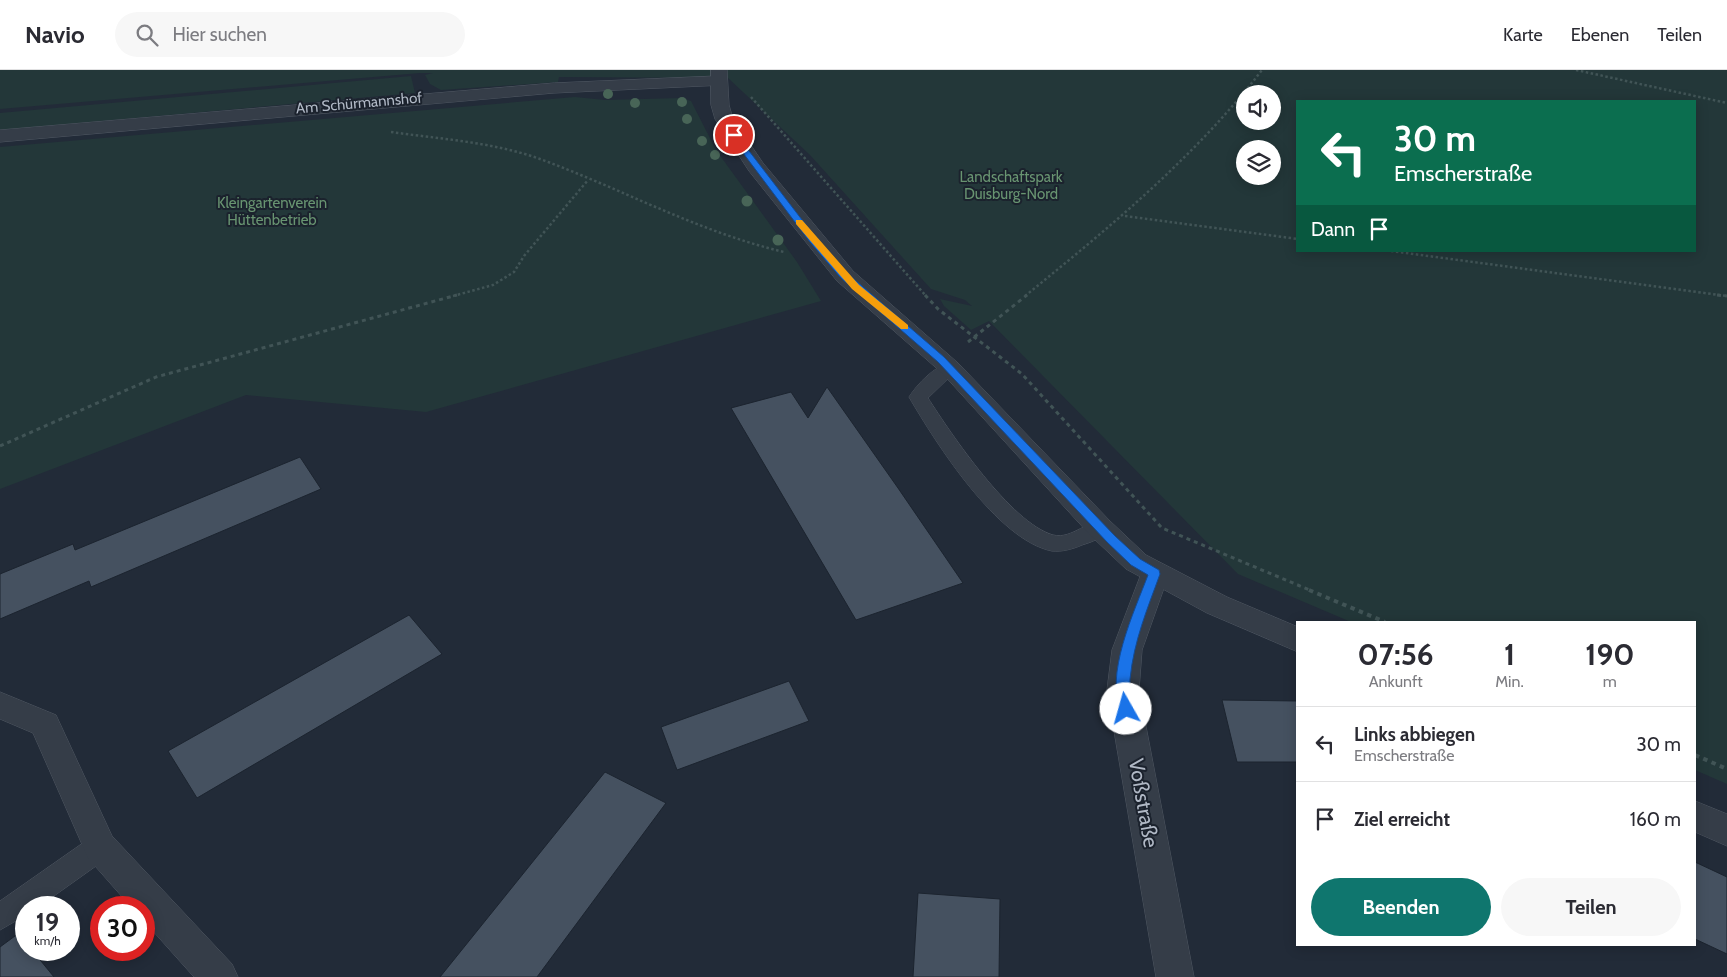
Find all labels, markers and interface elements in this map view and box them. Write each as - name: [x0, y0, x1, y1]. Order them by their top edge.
- search box: [115, 12, 465, 57]
- text: Navio: [25, 20, 85, 49]
- icon: search: [133, 21, 161, 49]
- text: Hier suchen: [173, 23, 267, 46]
- text: Karte: [1503, 24, 1543, 46]
- text: Ebenen: [1571, 24, 1629, 46]
- text: Teilen: [1657, 24, 1702, 46]
- map controls: [1236, 85, 1281, 185]
- button: sound: [1236, 85, 1281, 130]
- street label: Am Schürmannshof: [295, 89, 423, 117]
- pin: [713, 114, 755, 156]
- text: 30 m: [1394, 117, 1476, 160]
- icon: left: [1311, 120, 1376, 185]
- icon: arrive: [720, 121, 748, 149]
- button: layers: [1236, 140, 1281, 185]
- text: Emscherstraße: [1394, 160, 1532, 187]
- park label: Landschaftspark Duisburg-Nord: [960, 168, 1063, 203]
- park label: Kleingartenverein Hüttenbetrieb: [217, 194, 327, 229]
- icon: arrive: [1365, 215, 1393, 243]
- text: Dann: [1311, 218, 1355, 241]
- text: 07:56: [1358, 636, 1434, 673]
- text: 1: [1504, 636, 1515, 673]
- text: 190: [1585, 636, 1634, 673]
- text: Ankunft: [1369, 672, 1423, 691]
- text: Min.: [1495, 672, 1524, 691]
- text: m: [1603, 672, 1617, 691]
- position arrow: [1099, 682, 1151, 734]
- text: Links abbiegen: [1354, 723, 1475, 746]
- icon: left: [1311, 730, 1339, 758]
- text: 30 m: [1637, 733, 1681, 756]
- text: Emscherstraße: [1354, 746, 1455, 765]
- street label: Voßstraße: [1124, 756, 1164, 850]
- icon: arrive: [1311, 805, 1339, 833]
- text: Ziel erreicht: [1354, 808, 1450, 831]
- text: 160 m: [1630, 808, 1681, 831]
- button: Beenden: [1311, 878, 1491, 936]
- button: Teilen: [1501, 878, 1681, 936]
- speed limit sign: 30: [90, 896, 155, 961]
- text: 19: [36, 907, 59, 937]
- text: km/h: [34, 933, 61, 948]

